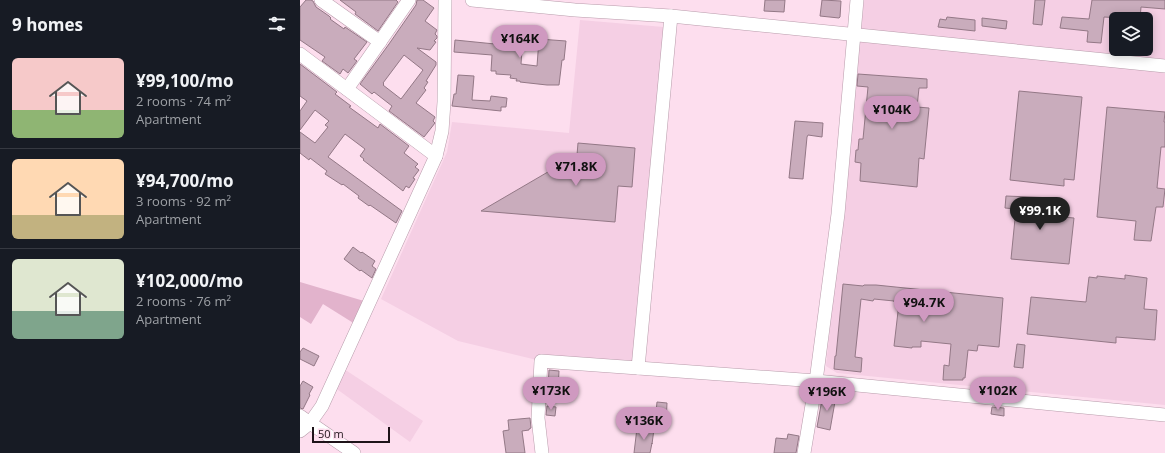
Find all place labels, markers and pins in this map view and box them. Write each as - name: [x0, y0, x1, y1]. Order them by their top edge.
- pin: ¥164K: [492, 25, 548, 59]
- pin: ¥104K: [864, 96, 920, 130]
- pin: ¥71.8K: [543, 153, 609, 187]
- pin: ¥99.1K: [1007, 197, 1073, 231]
- pin: ¥94.7K: [891, 289, 957, 323]
- pin: ¥173K: [523, 377, 579, 411]
- pin: ¥102K: [970, 377, 1026, 411]
- pin: ¥196K: [799, 378, 855, 412]
- pin: ¥136K: [616, 407, 672, 441]

